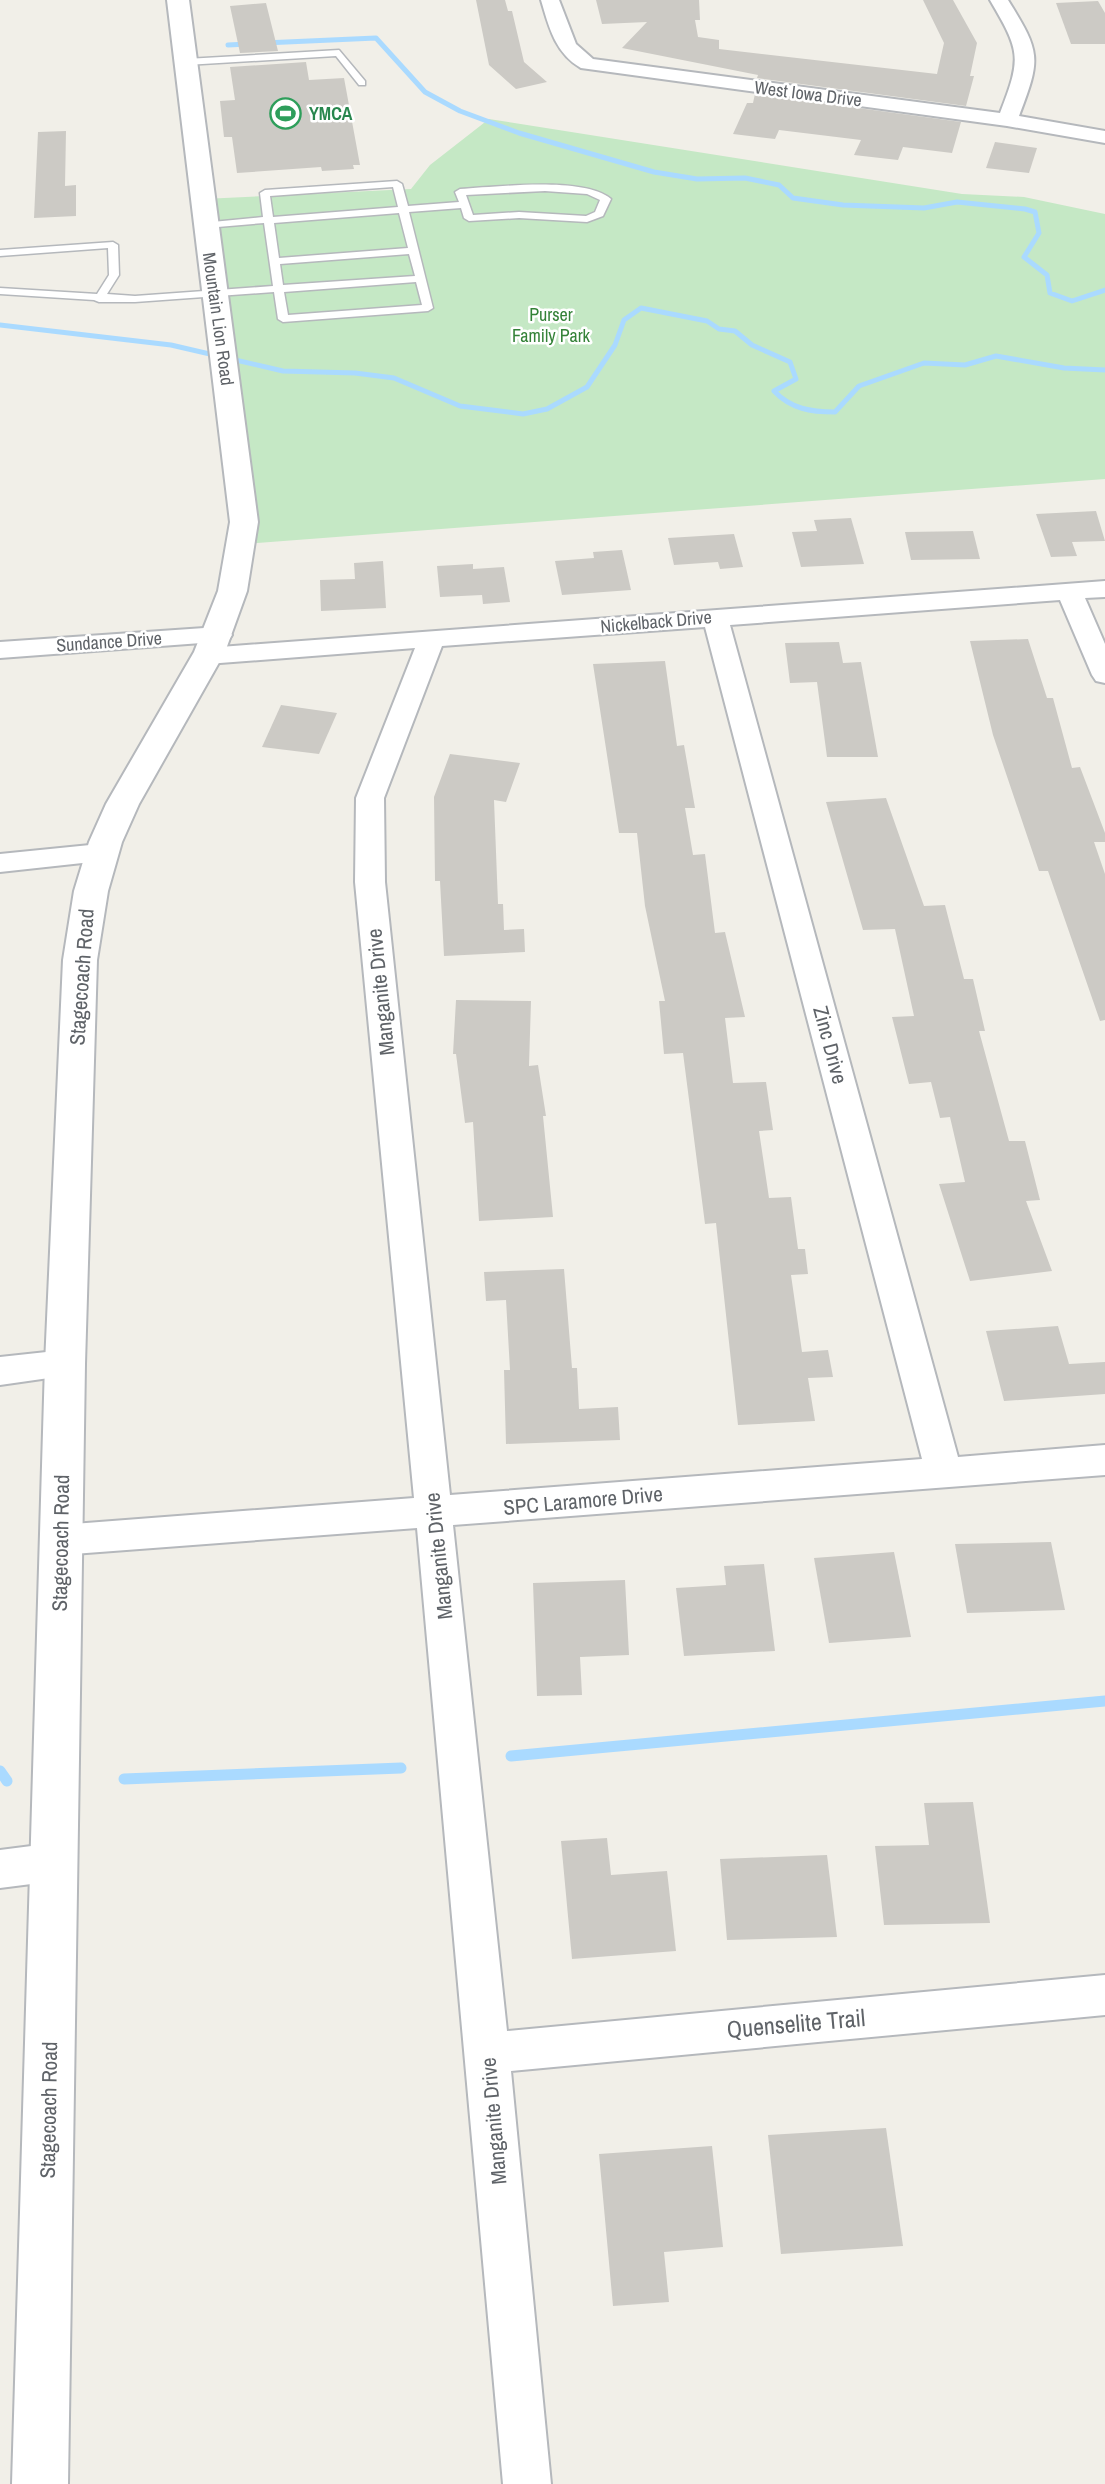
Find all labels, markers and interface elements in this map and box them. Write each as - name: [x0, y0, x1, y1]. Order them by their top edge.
- street label: West Iowa Drive: [753, 75, 863, 112]
- sports icon: YMCA: [269, 97, 303, 131]
- place label: YMCA: [309, 101, 353, 126]
- street label: Mountain Lion Road: [197, 251, 240, 387]
- park label: Purser Family Park: [512, 302, 591, 348]
- street label: Nickelback Drive: [599, 604, 713, 639]
- street label: Sundance Drive: [55, 625, 163, 658]
- street label: Stagecoach Road: [62, 908, 101, 1046]
- street label: Manganite Drive: [359, 927, 402, 1057]
- street label: Zinc Drive: [806, 1003, 855, 1087]
- street label: Stagecoach Road: [45, 1474, 76, 1612]
- street label: SPC Laramore Drive: [502, 1479, 664, 1522]
- street label: Manganite Drive: [417, 1491, 460, 1621]
- street label: Quenselite Trail: [725, 2001, 867, 2045]
- street label: Stagecoach Road: [33, 2041, 64, 2179]
- street label: Manganite Drive: [474, 2056, 513, 2186]

